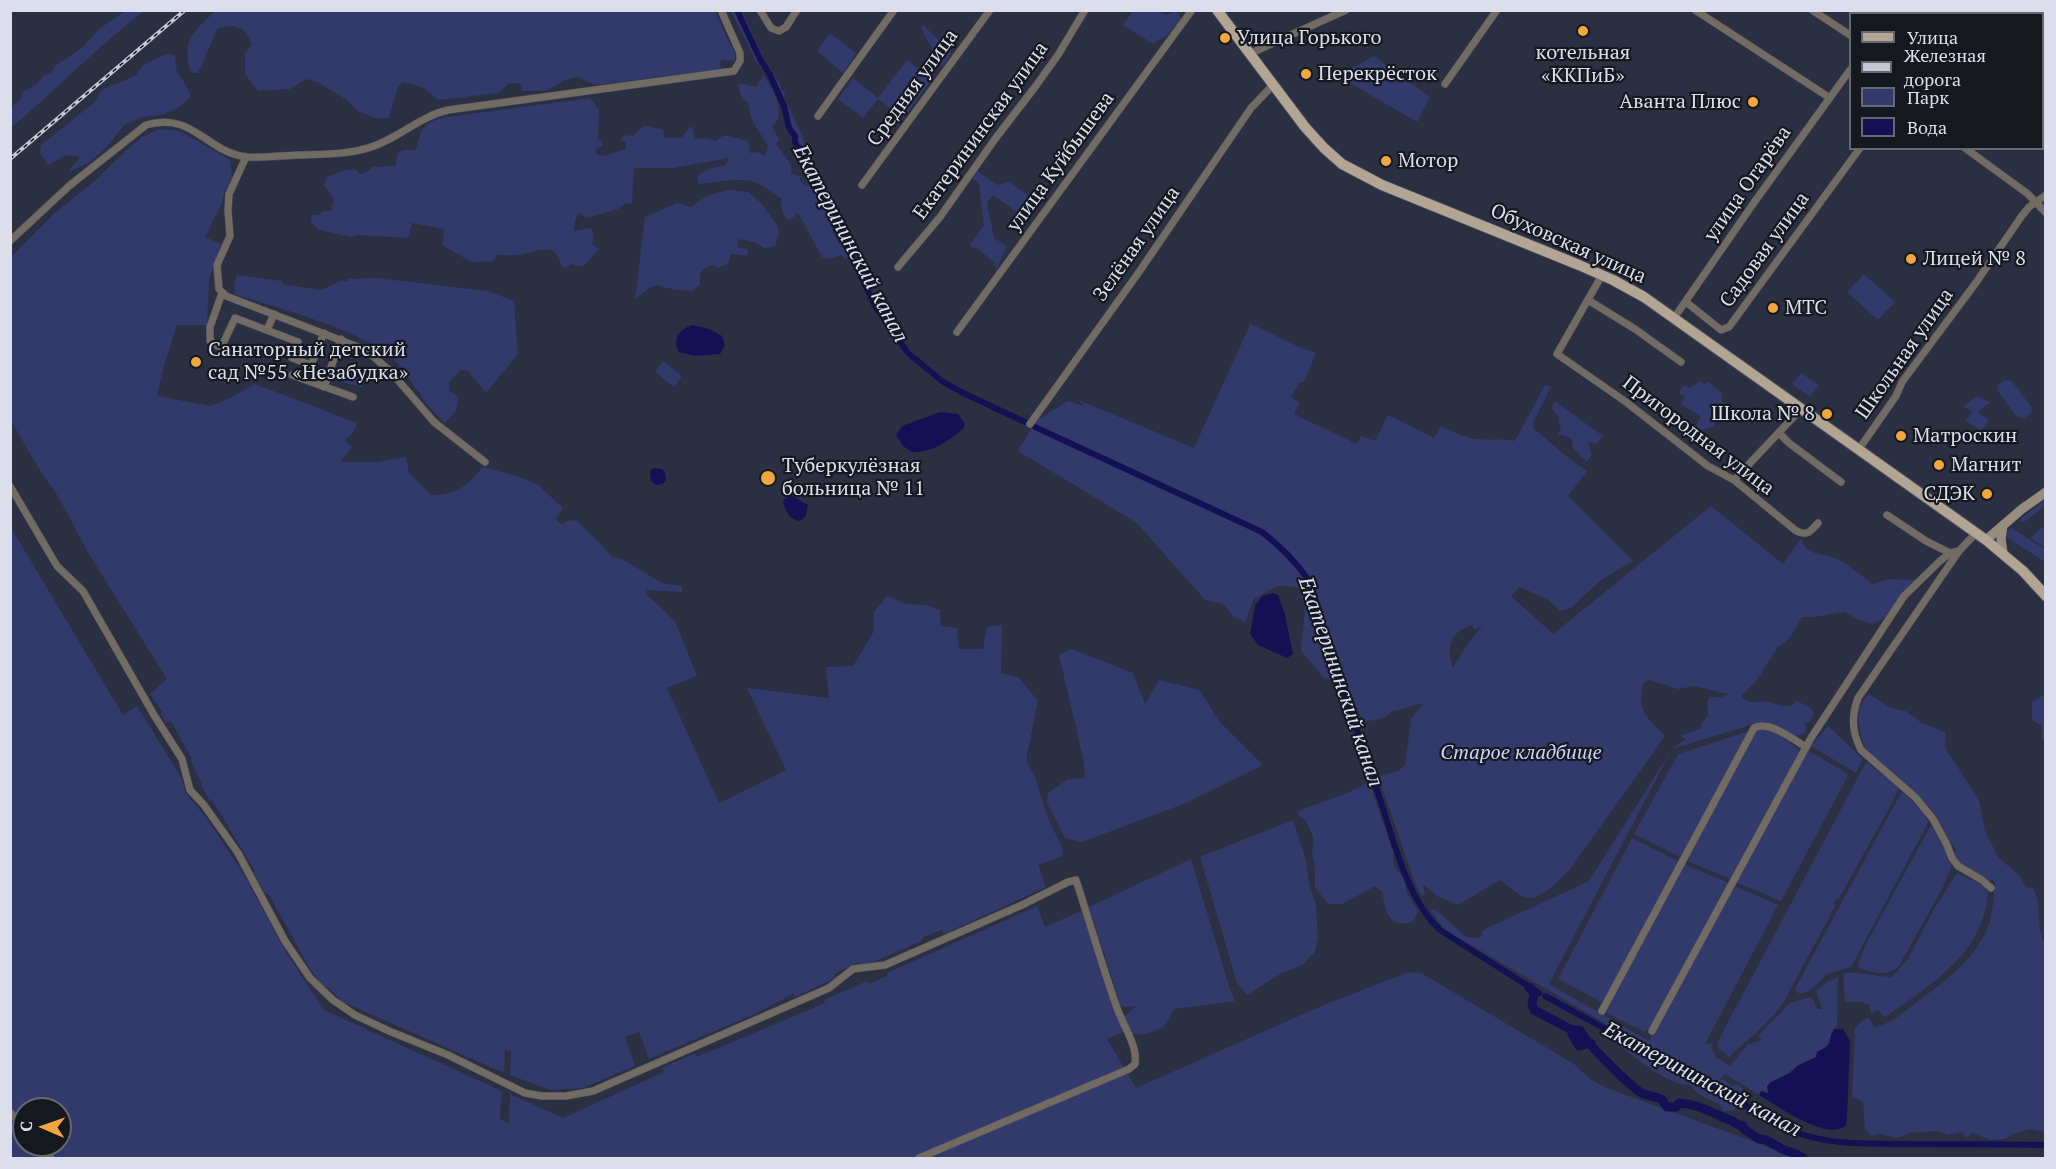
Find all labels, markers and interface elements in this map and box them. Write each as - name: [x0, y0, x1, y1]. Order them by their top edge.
- legend: [1849, 12, 2044, 150]
- marker: котельная «ККПиБ»: [1576, 24, 1590, 38]
- street label: Средняя улица: [863, 25, 963, 151]
- text: Улица: [1907, 25, 1958, 49]
- place label: Улица Горького: [1237, 26, 1382, 50]
- marker: Улица Горького: [1218, 31, 1232, 45]
- street label: Екатерининская улица: [909, 38, 1053, 224]
- place label: котельная «ККПиБ»: [1536, 41, 1630, 88]
- text: Железная дорога: [1904, 43, 1986, 91]
- place label: Перекрёсток: [1318, 62, 1437, 86]
- marker: Перекрёсток: [1299, 67, 1313, 81]
- text: Парк: [1907, 85, 1949, 109]
- street label: улица Куйбышева: [1002, 87, 1120, 237]
- place label: Аванта Плюс: [1619, 90, 1741, 114]
- marker: Аванта Плюс: [1746, 95, 1760, 109]
- text: Вода: [1907, 115, 1947, 139]
- street label: улица Огарёва: [1699, 122, 1797, 246]
- water label: Екатерининский канал: [787, 141, 913, 347]
- place label: Мотор: [1398, 149, 1458, 173]
- marker: Мотор: [1379, 154, 1393, 168]
- street label: Зелёная улица: [1089, 182, 1185, 306]
- street label: Садовая улица: [1715, 188, 1815, 312]
- street label: Обуховская улица: [1486, 199, 1650, 289]
- place label: Лицей № 8: [1923, 247, 2026, 271]
- marker: Лицей № 8: [1904, 252, 1918, 266]
- street label: Школьная улица: [1851, 284, 1959, 424]
- place label: МТС: [1785, 296, 1827, 320]
- marker: МТС: [1766, 301, 1780, 315]
- place label: Санаторный детский сад №55 «Незабудка»: [208, 338, 408, 385]
- marker: Санаторный детский сад №55 «Незабудка»: [189, 355, 203, 369]
- street label: Пригородная улица: [1617, 371, 1779, 501]
- place label: Школа № 8: [1711, 402, 1815, 426]
- marker: Школа № 8: [1820, 407, 1834, 421]
- place label: Матроскин: [1913, 424, 2017, 448]
- marker: Матроскин: [1894, 429, 1908, 443]
- place label: Магнит: [1951, 453, 2021, 477]
- place label: Туберкулёзная больница № 11: [782, 454, 925, 501]
- marker: Магнит: [1932, 458, 1946, 472]
- marker: Туберкулёзная больница № 11: [759, 469, 777, 487]
- place label: СДЭК: [1924, 482, 1975, 506]
- marker: СДЭК: [1980, 487, 1994, 501]
- water label: Екатерининский канал: [1292, 574, 1388, 790]
- park label: Старое кладбище: [1440, 741, 1602, 765]
- water label: Екатерининский канал: [1599, 1017, 1805, 1143]
- north arrow: [12, 1097, 72, 1157]
- text: С: [15, 1121, 37, 1132]

